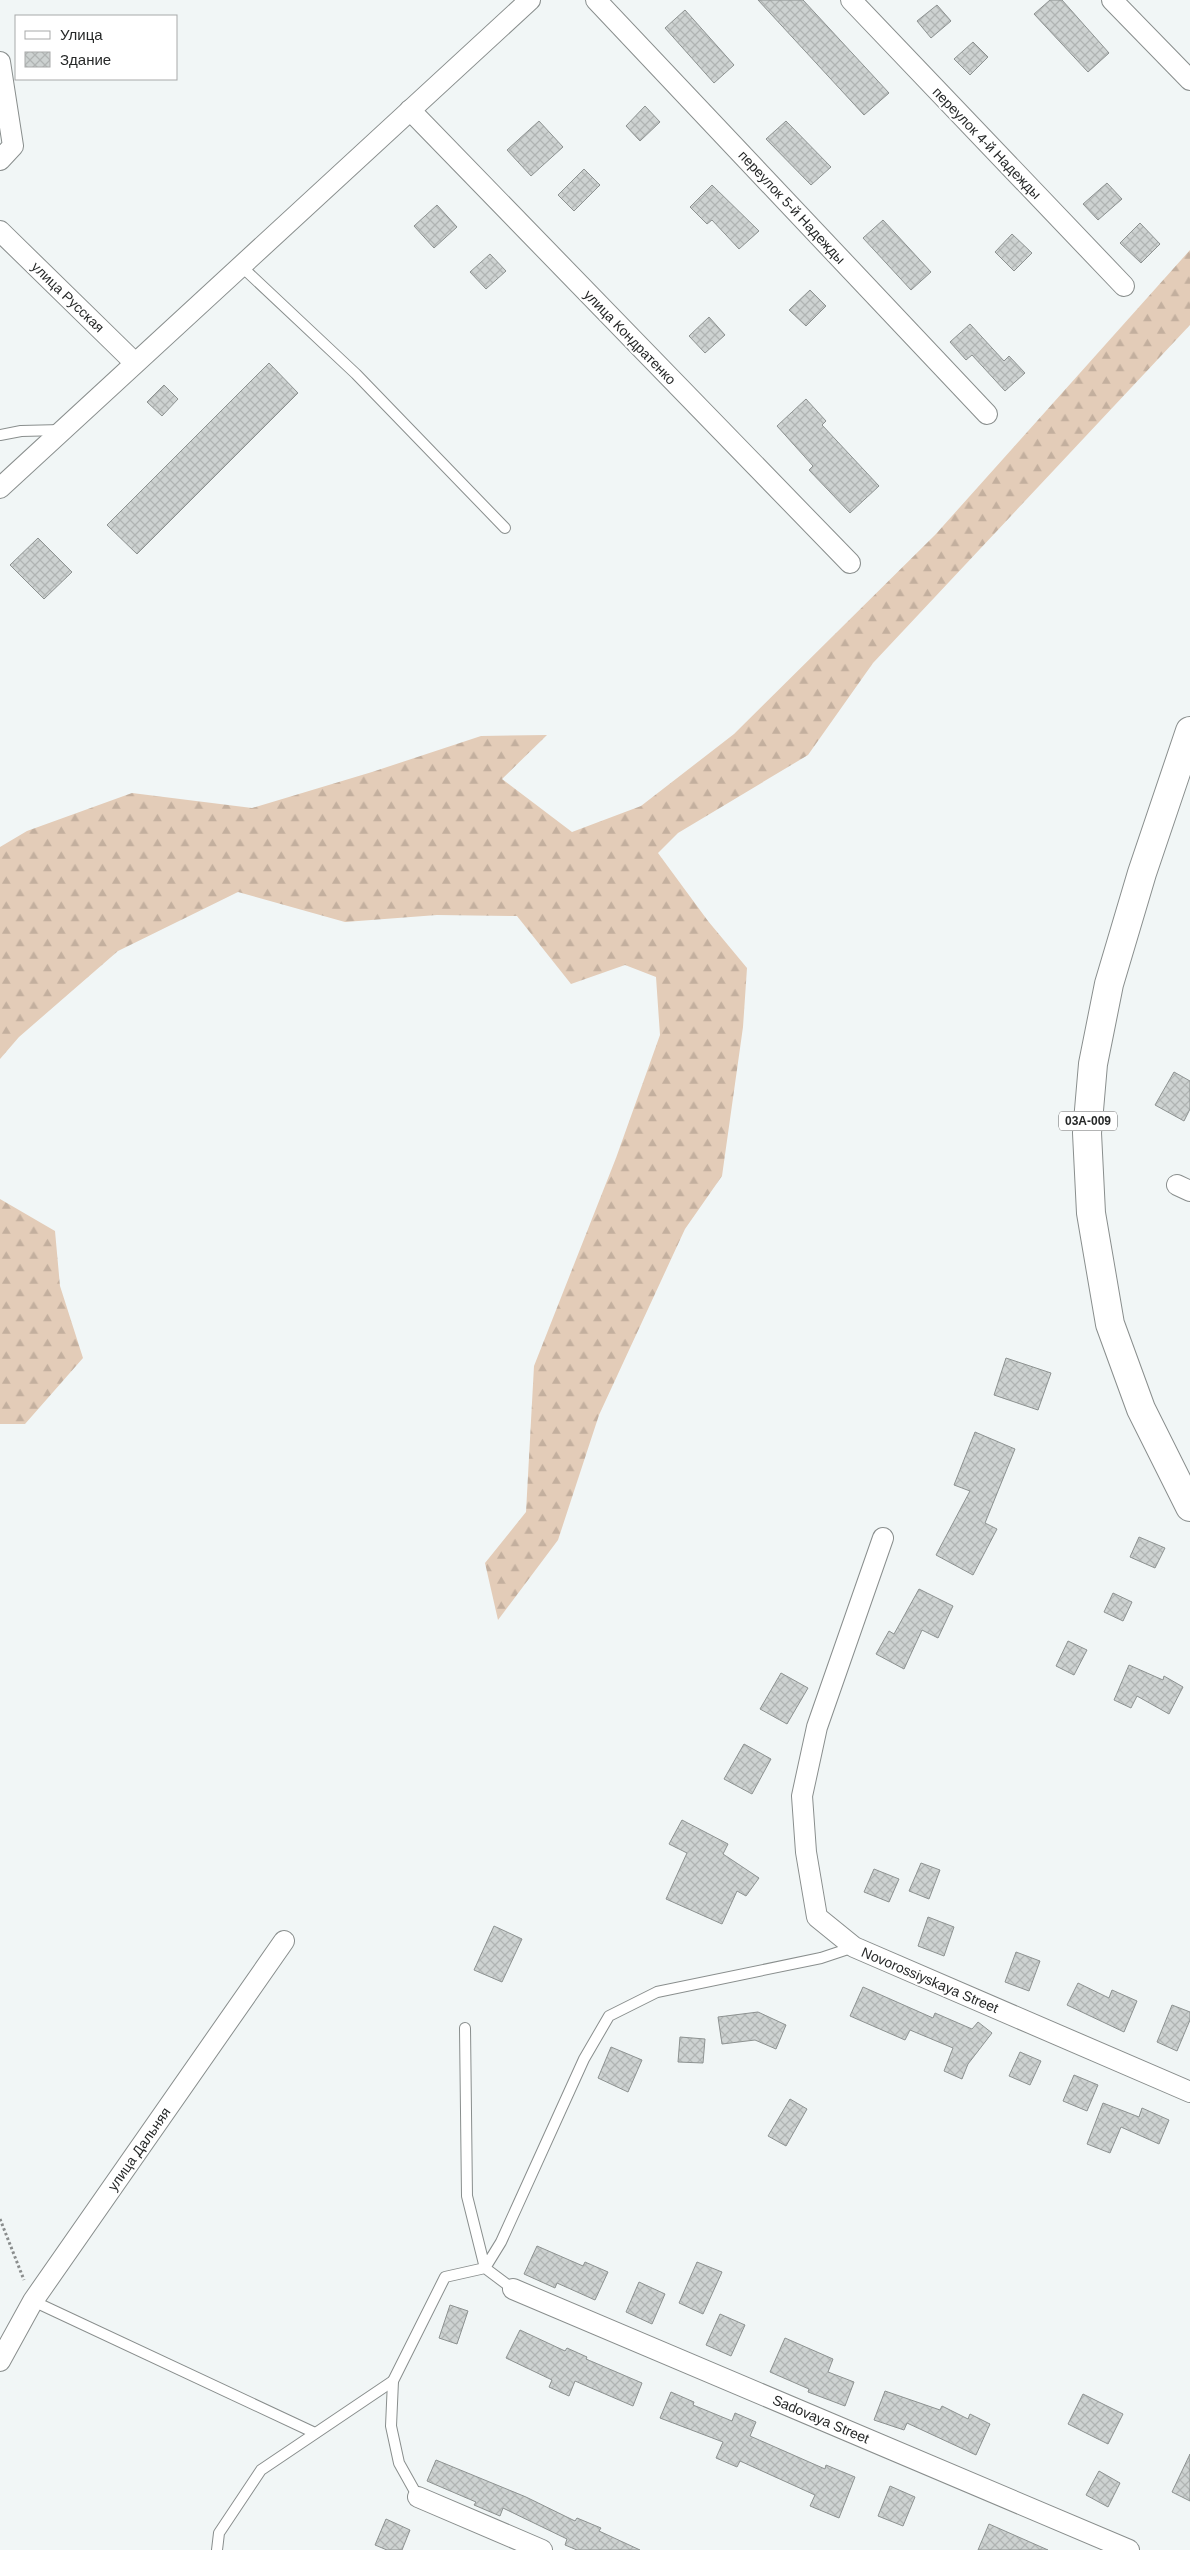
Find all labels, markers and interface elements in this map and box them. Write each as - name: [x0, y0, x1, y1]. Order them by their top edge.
- legend: [15, 15, 178, 80]
- text: Улица: [60, 26, 103, 43]
- text: Здание: [60, 51, 111, 68]
- street label: переулок 4-й Надежды: [929, 84, 1045, 202]
- street label: переулок 5-й Надежды: [735, 147, 849, 267]
- street label: улица Русская: [29, 258, 107, 336]
- street label: улица Кондратенко: [581, 286, 679, 388]
- road number: 03А-009: [1059, 1112, 1117, 1130]
- street label: Novorossiyskaya Street: [859, 1944, 1001, 2016]
- street label: улица Дальняя: [104, 2104, 174, 2194]
- street label: Sadovaya Street: [770, 2391, 872, 2447]

